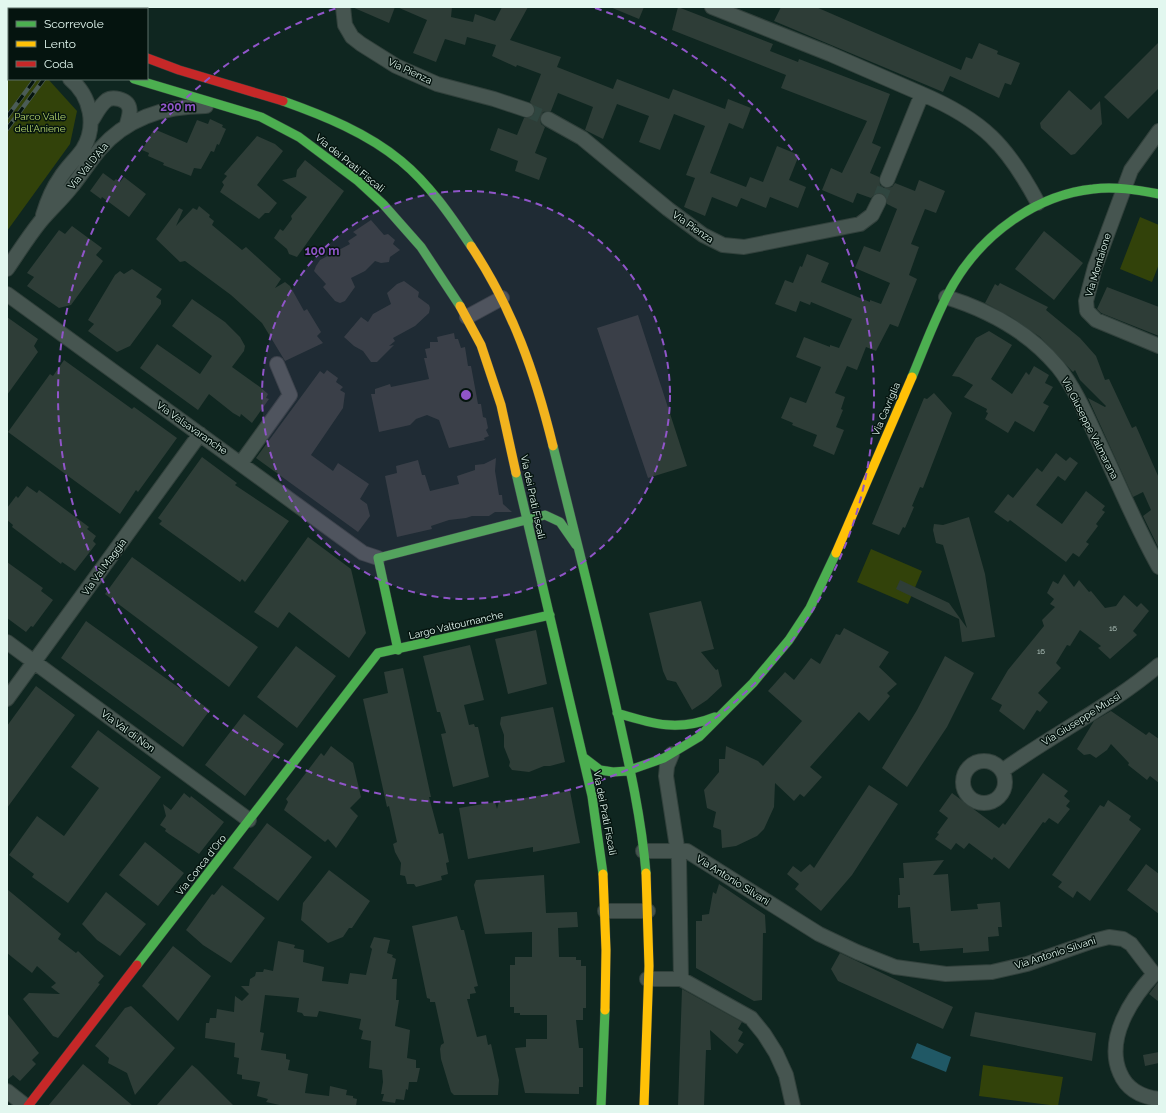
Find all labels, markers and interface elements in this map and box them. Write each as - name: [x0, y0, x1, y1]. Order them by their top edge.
- legend: [8, 8, 148, 80]
- text: Scorrevole: [44, 17, 104, 31]
- text: Lento: [44, 37, 76, 51]
- street label: Via Pienza: [386, 56, 434, 86]
- text: Coda: [44, 57, 73, 71]
- text: 200 m: [160, 100, 196, 114]
- park label: Parco Valle dell'Aniene: [14, 111, 66, 134]
- street label: Via dei Prati Fiscali: [313, 132, 387, 194]
- street label: Via Val D'Ala: [66, 140, 110, 192]
- street label: Via Pienza: [670, 209, 716, 245]
- street label: Via Montaione: [1083, 232, 1113, 298]
- text: 100 m: [305, 244, 339, 258]
- street label: Via Giuseppe Valmarana: [1060, 375, 1120, 481]
- street label: Via Cavriglia: [870, 381, 902, 437]
- centre of rings: [459, 388, 473, 402]
- street label: Via Valsavaranche: [155, 399, 230, 457]
- street label: Via dei Prati Fiscali: [519, 454, 547, 540]
- street label: Via Val Maggia: [80, 536, 128, 598]
- street label: Largo Valtournanche: [408, 609, 504, 641]
- house number: 16: [1109, 623, 1117, 633]
- house number: 16: [1037, 646, 1045, 656]
- street label: Via Giuseppe Mussi: [1040, 690, 1122, 748]
- street label: Via Val di Non: [99, 708, 157, 754]
- street label: Via dei Prati Fiscali: [591, 770, 619, 856]
- street label: Via Conca d'Oro: [174, 832, 228, 898]
- street label: Via Antonio Silvani: [694, 853, 772, 907]
- street label: Via Antonio Silvani: [1013, 935, 1097, 971]

